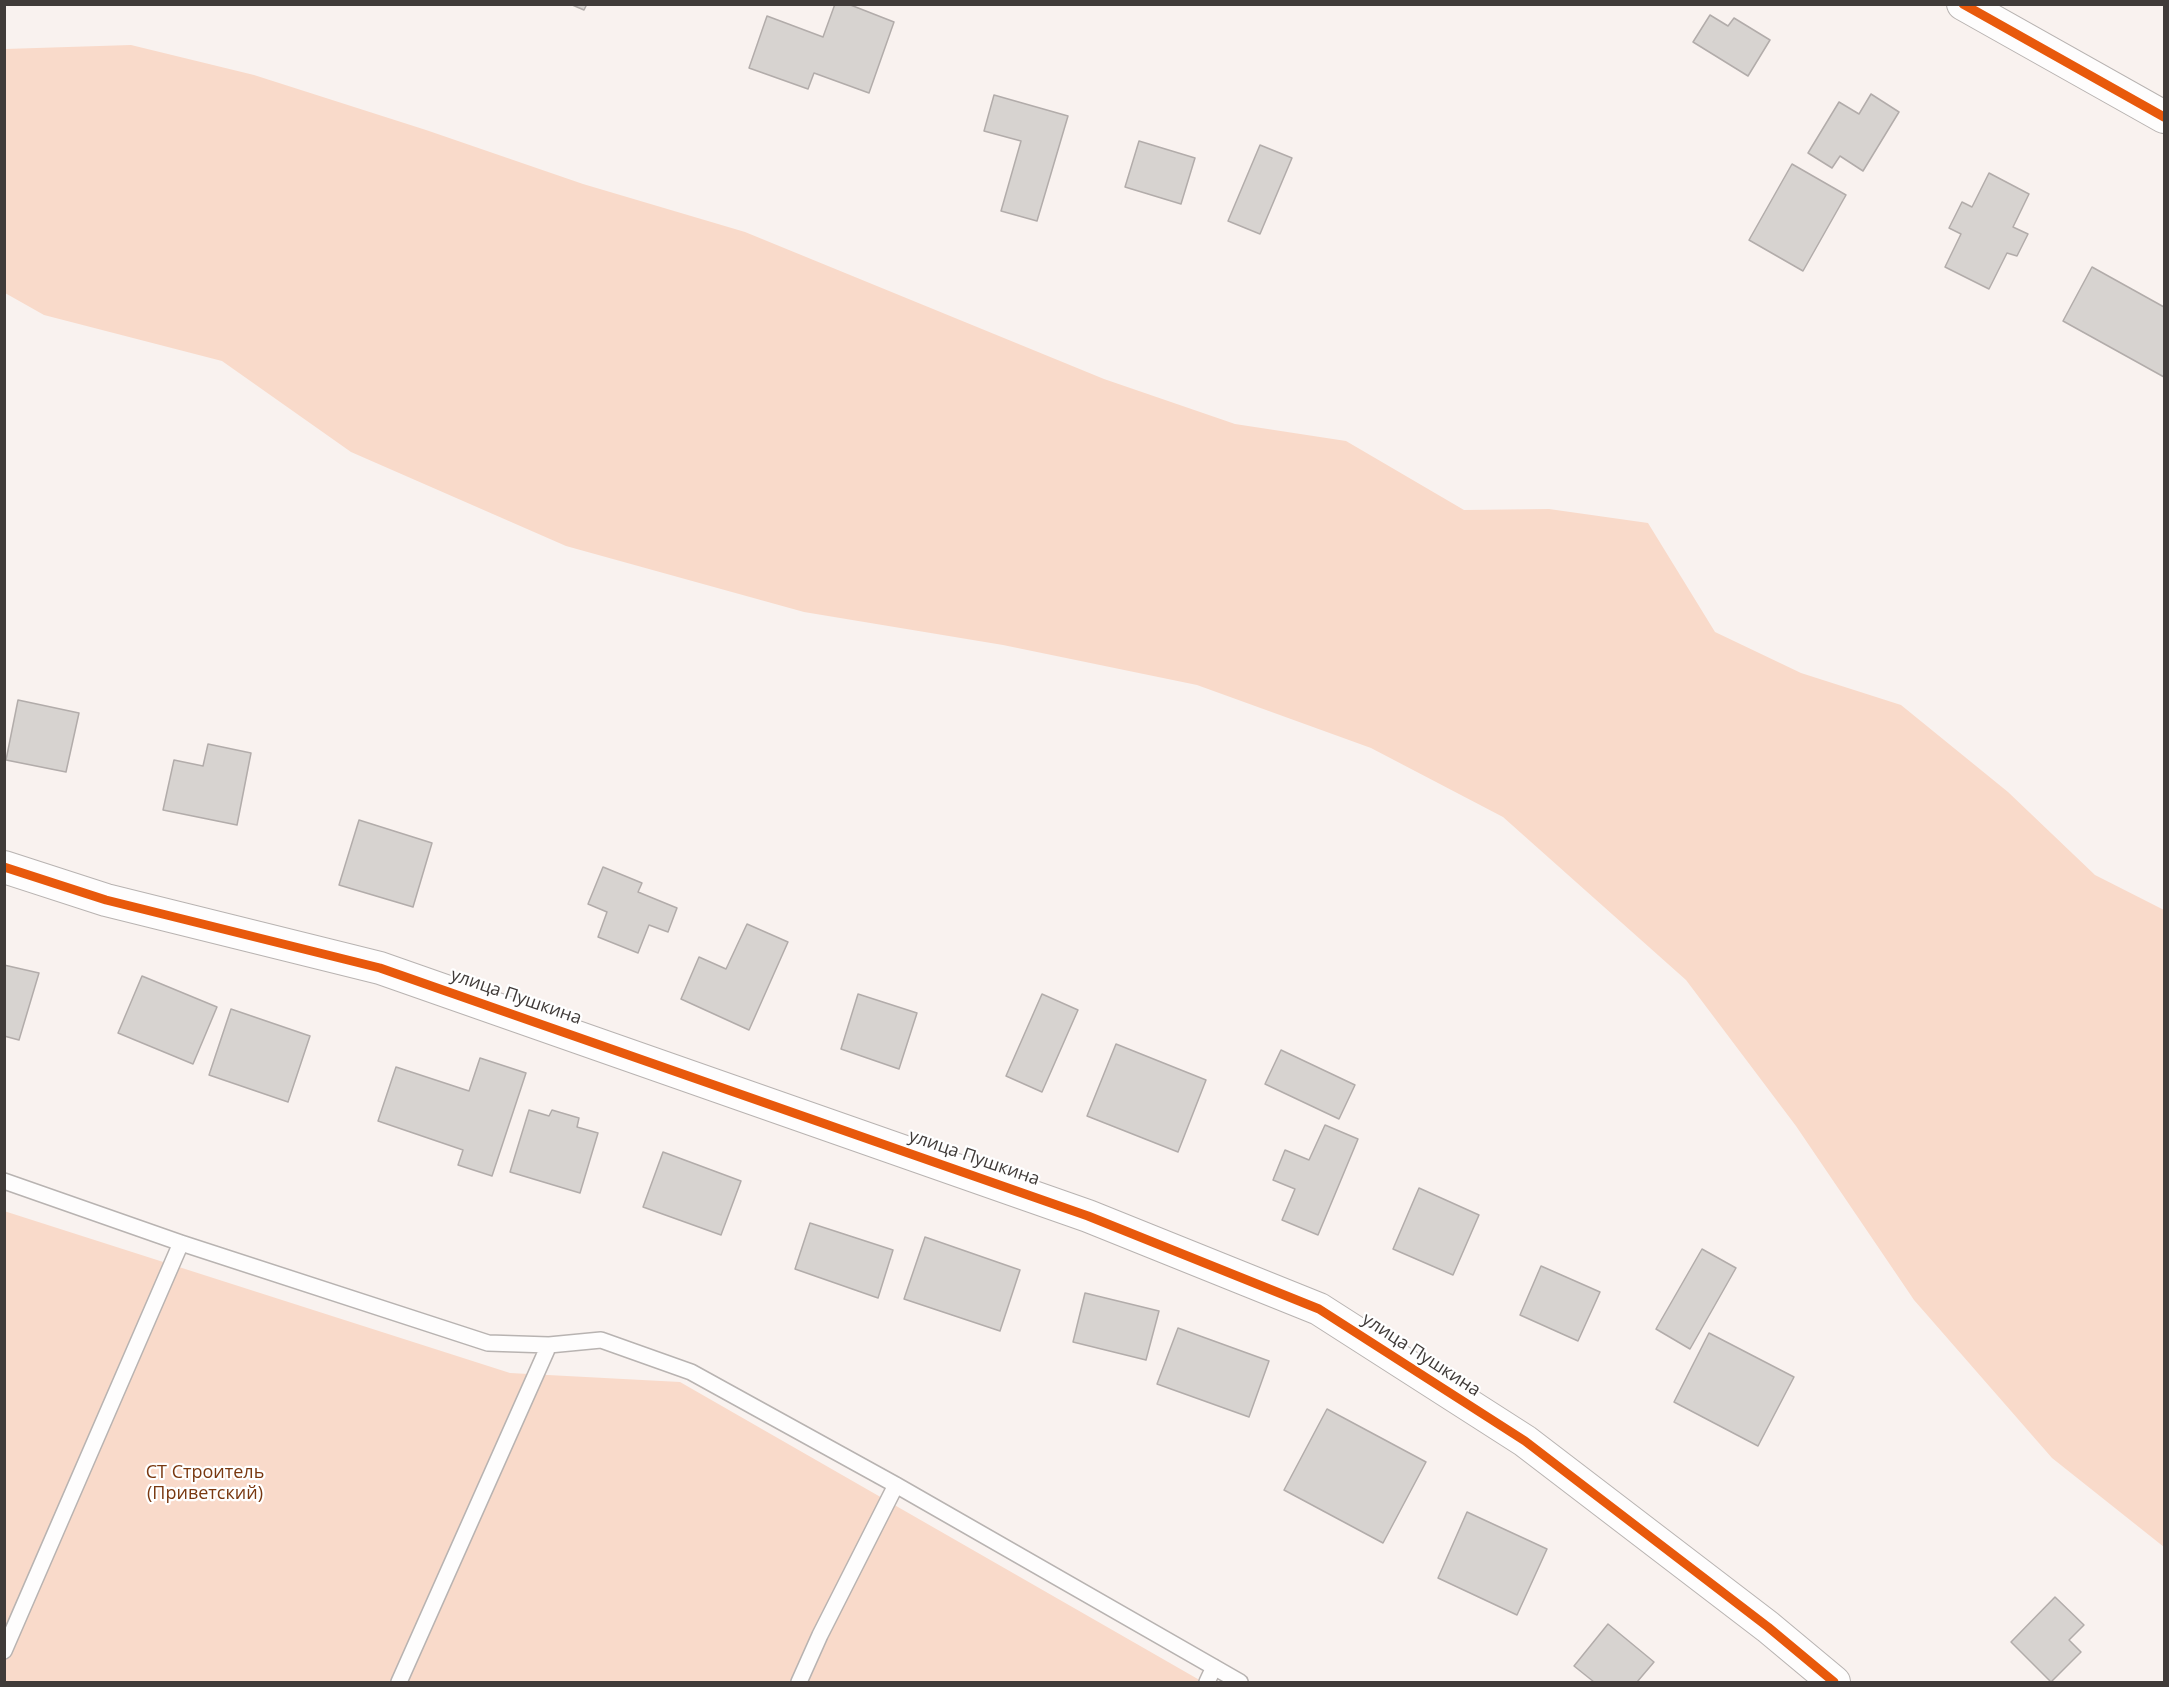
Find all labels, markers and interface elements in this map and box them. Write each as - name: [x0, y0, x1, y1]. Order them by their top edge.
- street label: улица Пушкина: [448, 964, 584, 1030]
- street label: улица Пушкина: [906, 1125, 1042, 1191]
- street label: улица Пушкина: [1358, 1309, 1484, 1401]
- park label: СТ Строитель (Приветский): [146, 1462, 264, 1504]

